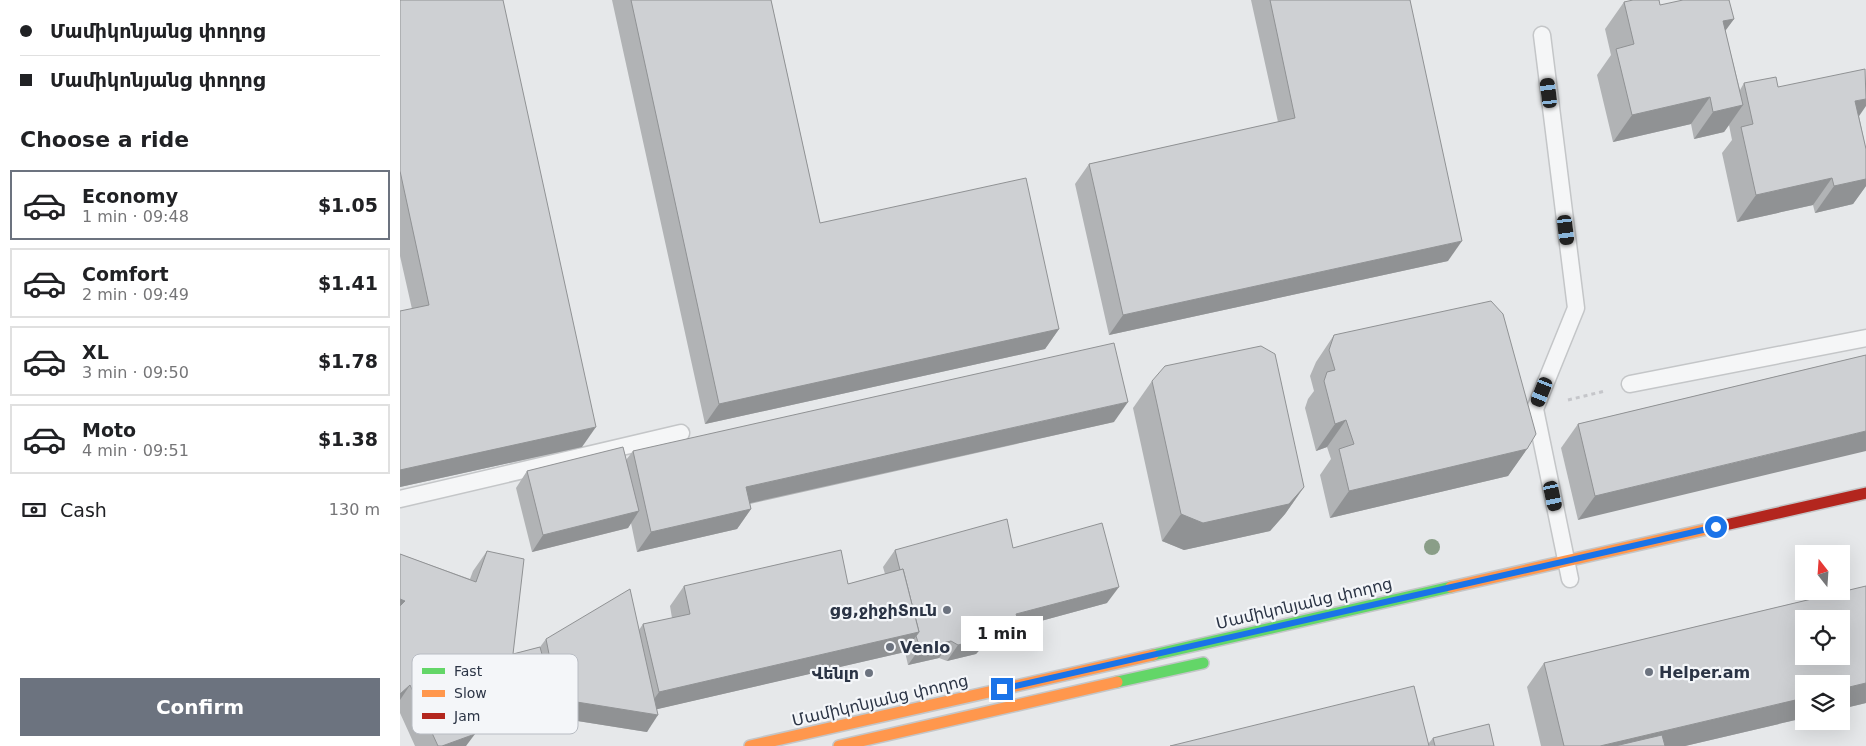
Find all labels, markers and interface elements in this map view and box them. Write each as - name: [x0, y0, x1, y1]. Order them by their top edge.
- text: Մամիկոնյանց փողոց: [50, 20, 265, 42]
- text: Մամիկոնյանց փողոց: [50, 69, 265, 91]
- car: [1539, 77, 1558, 109]
- text: Choose a ride: [20, 127, 189, 152]
- icon: car: [22, 183, 67, 228]
- text: Economy: [82, 185, 178, 207]
- text: $1.05: [318, 194, 378, 216]
- text: 1 min · 09:48: [82, 207, 189, 226]
- car: [1556, 214, 1575, 246]
- icon: car: [22, 261, 67, 306]
- text: Comfort: [82, 263, 169, 285]
- text: $1.41: [318, 272, 378, 294]
- text: 2 min · 09:49: [82, 285, 189, 304]
- icon: car: [22, 339, 67, 384]
- text: XL: [82, 341, 109, 363]
- text: $1.78: [318, 350, 378, 372]
- text: 3 min · 09:50: [82, 363, 189, 382]
- car: [1529, 375, 1554, 409]
- icon: car: [22, 417, 67, 462]
- text: Moto: [82, 419, 136, 441]
- text: $1.38: [318, 428, 378, 450]
- text: 4 min · 09:51: [82, 441, 189, 460]
- car: [1542, 480, 1563, 512]
- icon: cash: [20, 496, 48, 524]
- text: Cash: [60, 499, 107, 521]
- text: 130 m: [329, 500, 380, 519]
- route start: [1705, 516, 1727, 538]
- north arrow: [1795, 545, 1850, 600]
- map controls: [1795, 545, 1850, 730]
- street label: Մամիկոնյանց փողոց: [1214, 574, 1394, 633]
- place label: gg,ջիջիՏուն: [830, 601, 937, 620]
- marker: gg,ջիջիՏուն: [941, 604, 953, 616]
- button: locate: [1795, 610, 1850, 665]
- callout: 1 min: [961, 616, 1043, 652]
- text: 1 min: [977, 624, 1027, 643]
- place label: Venlo: [900, 638, 950, 657]
- marker: Venlo: [884, 641, 896, 653]
- legend: [412, 654, 578, 734]
- text: Fast: [454, 663, 483, 679]
- place label: Helper.am: [1659, 663, 1750, 682]
- place label: Վենլո: [812, 664, 859, 683]
- marker: Helper.am: [1643, 666, 1655, 678]
- marker: Վենլո: [863, 667, 875, 679]
- street label: Մամիկոնյանց փողոց: [790, 671, 970, 730]
- button: layers: [1795, 675, 1850, 730]
- button: Confirm: [20, 678, 380, 736]
- route end: [991, 678, 1013, 700]
- text: Slow: [454, 685, 487, 701]
- text: Jam: [453, 708, 480, 724]

